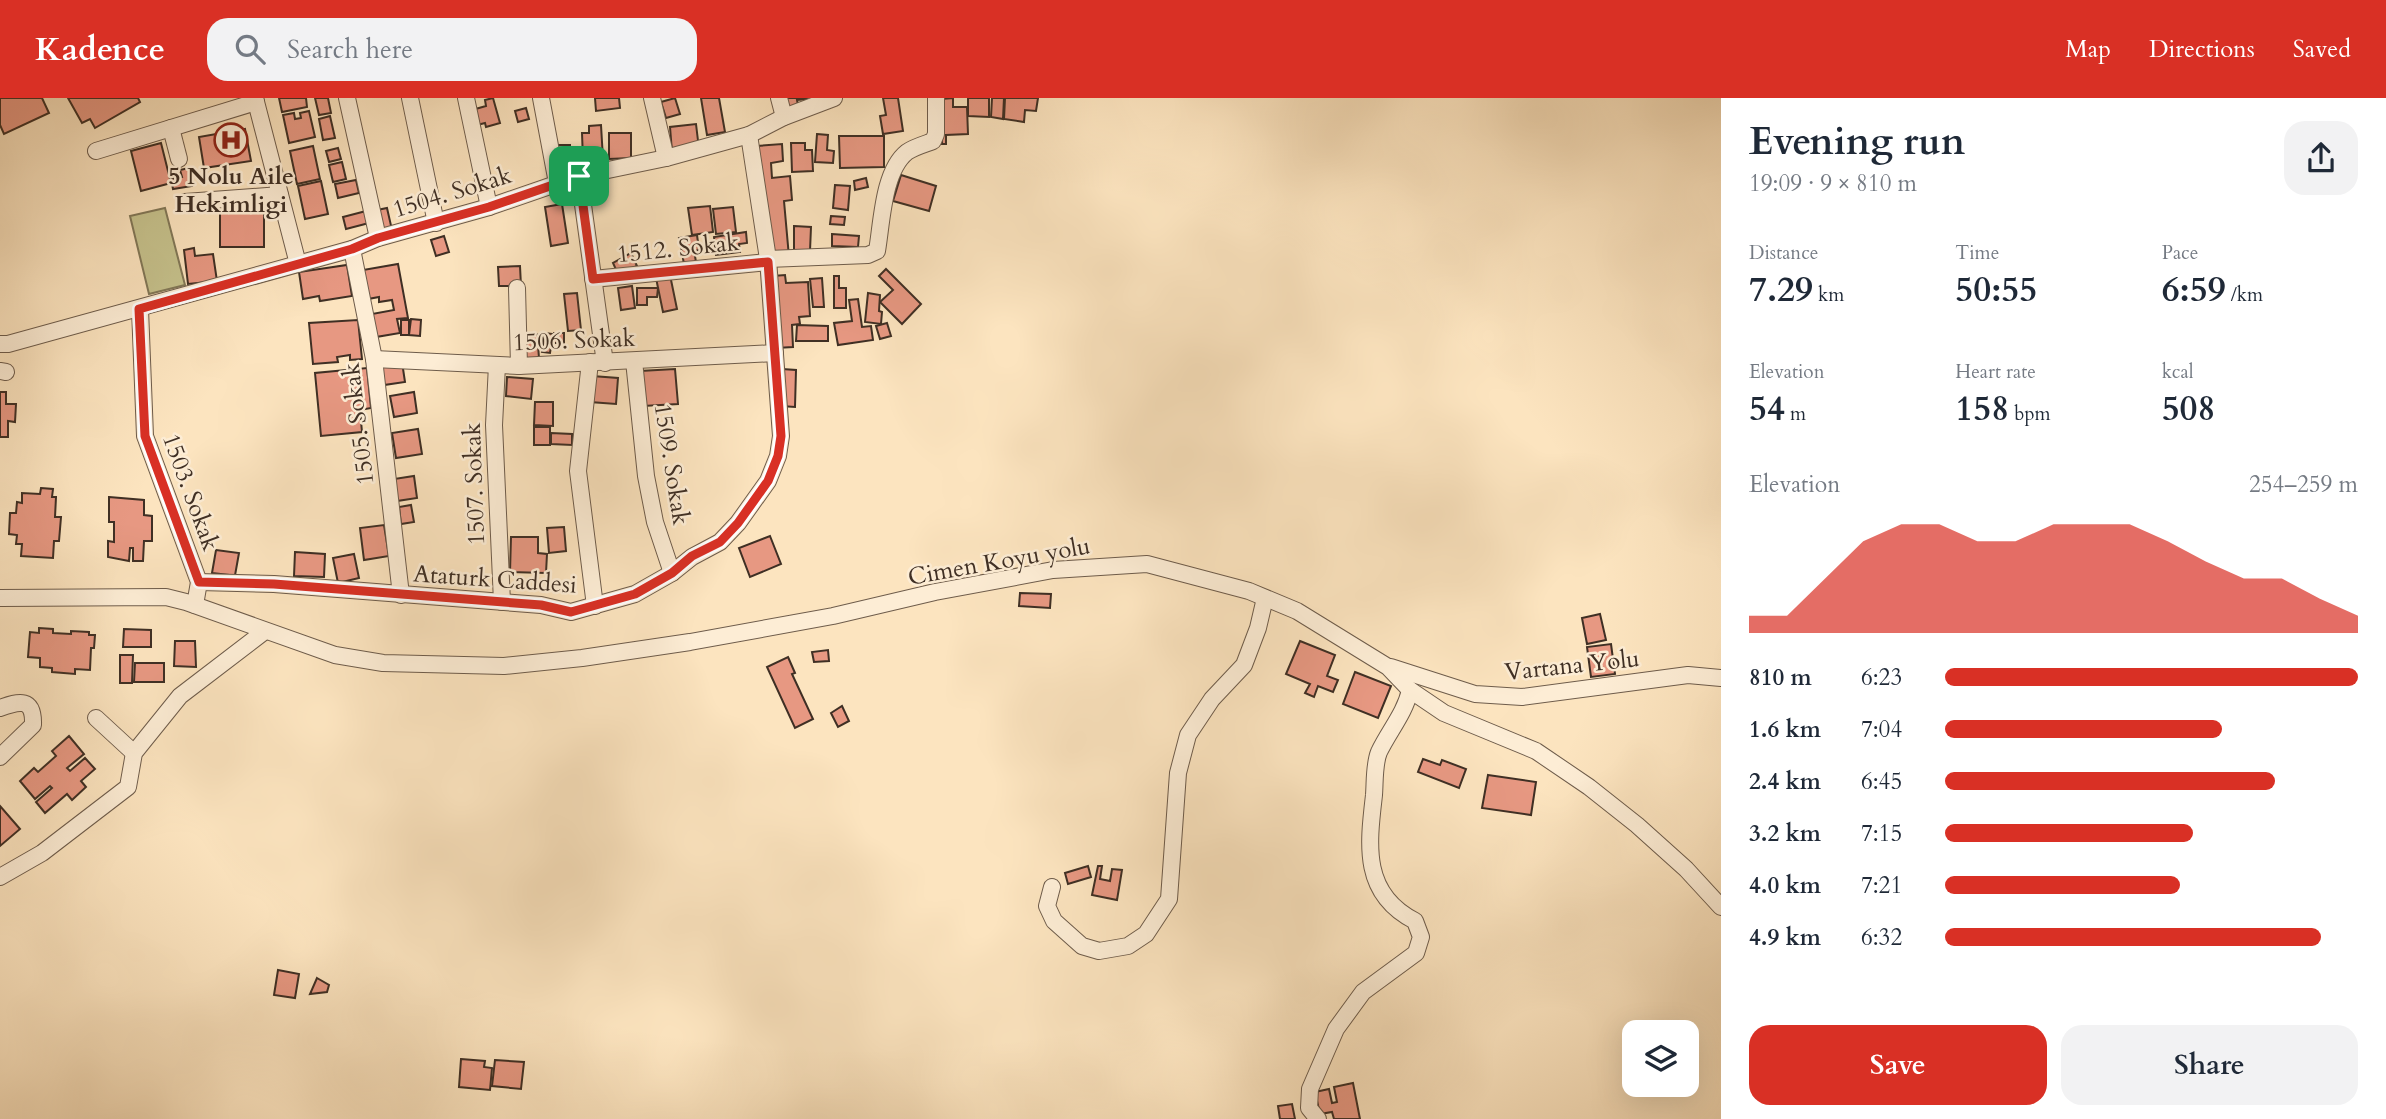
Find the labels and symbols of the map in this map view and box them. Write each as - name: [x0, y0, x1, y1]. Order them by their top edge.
- hospital icon: 5 Nolu Aile Hekimligi: [212, 121, 250, 159]
- pin: [549, 146, 609, 206]
- street label: 1504. Sokak: [389, 159, 516, 226]
- place label: 5 Nolu Aile Hekimligi: [168, 160, 294, 221]
- street label: 1512. Sokak: [615, 226, 741, 271]
- street label: 1506. Sokak: [512, 322, 636, 359]
- street label: 1505. Sokak: [335, 361, 382, 487]
- street label: 1509. Sokak: [646, 401, 697, 527]
- street label: 1507. Sokak: [456, 422, 493, 546]
- street label: 1503. Sokak: [154, 429, 227, 556]
- street label: Cimen Koyu yolu: [905, 529, 1093, 594]
- street label: Ataturk Caddesi: [412, 557, 578, 602]
- street label: Vartana Yolu: [1503, 642, 1641, 689]

